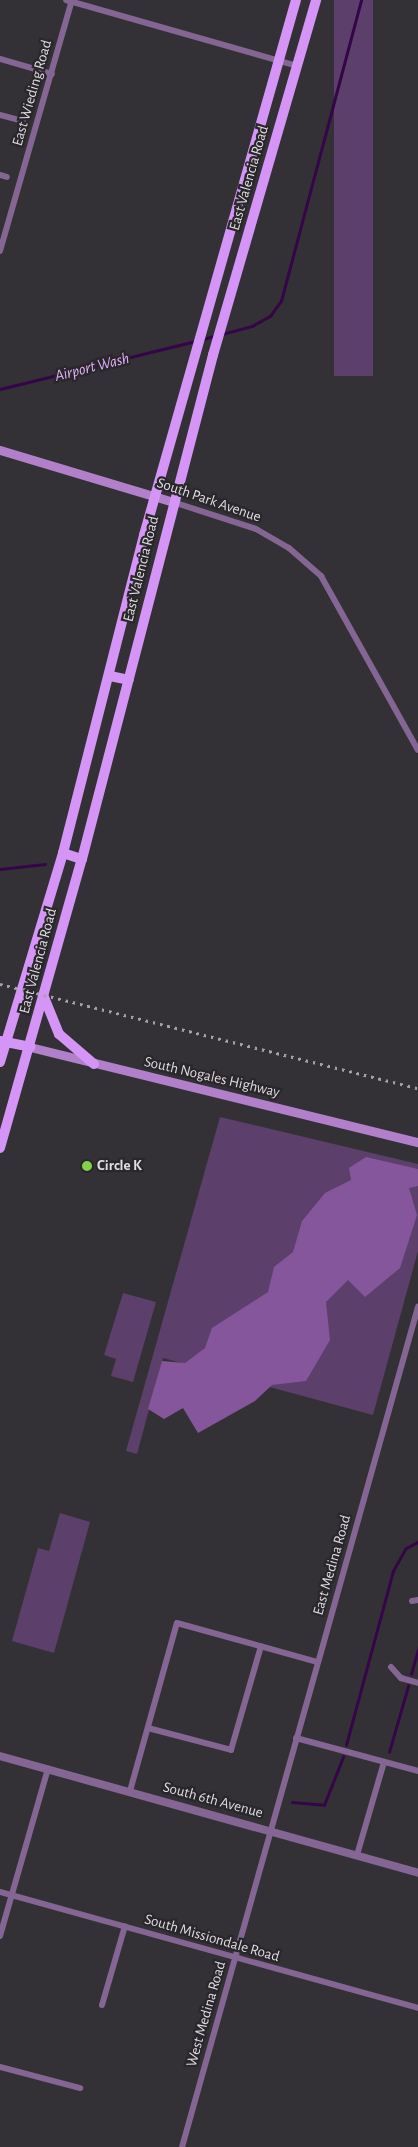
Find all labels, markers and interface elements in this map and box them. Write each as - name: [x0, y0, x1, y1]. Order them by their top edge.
- street label: East Wieding Road: [8, 38, 56, 148]
- street label: East Valencia Road: [225, 123, 273, 233]
- water label: Airport Wash: [53, 348, 131, 386]
- street label: South Park Avenue: [155, 474, 263, 526]
- street label: East Valencia Road: [119, 514, 163, 624]
- street label: East Valencia Road: [15, 906, 61, 1016]
- street label: South Nogales Highway: [142, 1053, 282, 1101]
- place label: Circle K: [97, 1157, 142, 1175]
- marker: Circle K: [81, 1160, 93, 1172]
- street label: East Medina Road: [309, 1513, 355, 1617]
- street label: South 6th Avenue: [161, 1778, 265, 1822]
- street label: South Missiondale Road: [142, 1910, 282, 1966]
- street label: West Medina Road: [182, 1959, 230, 2069]

